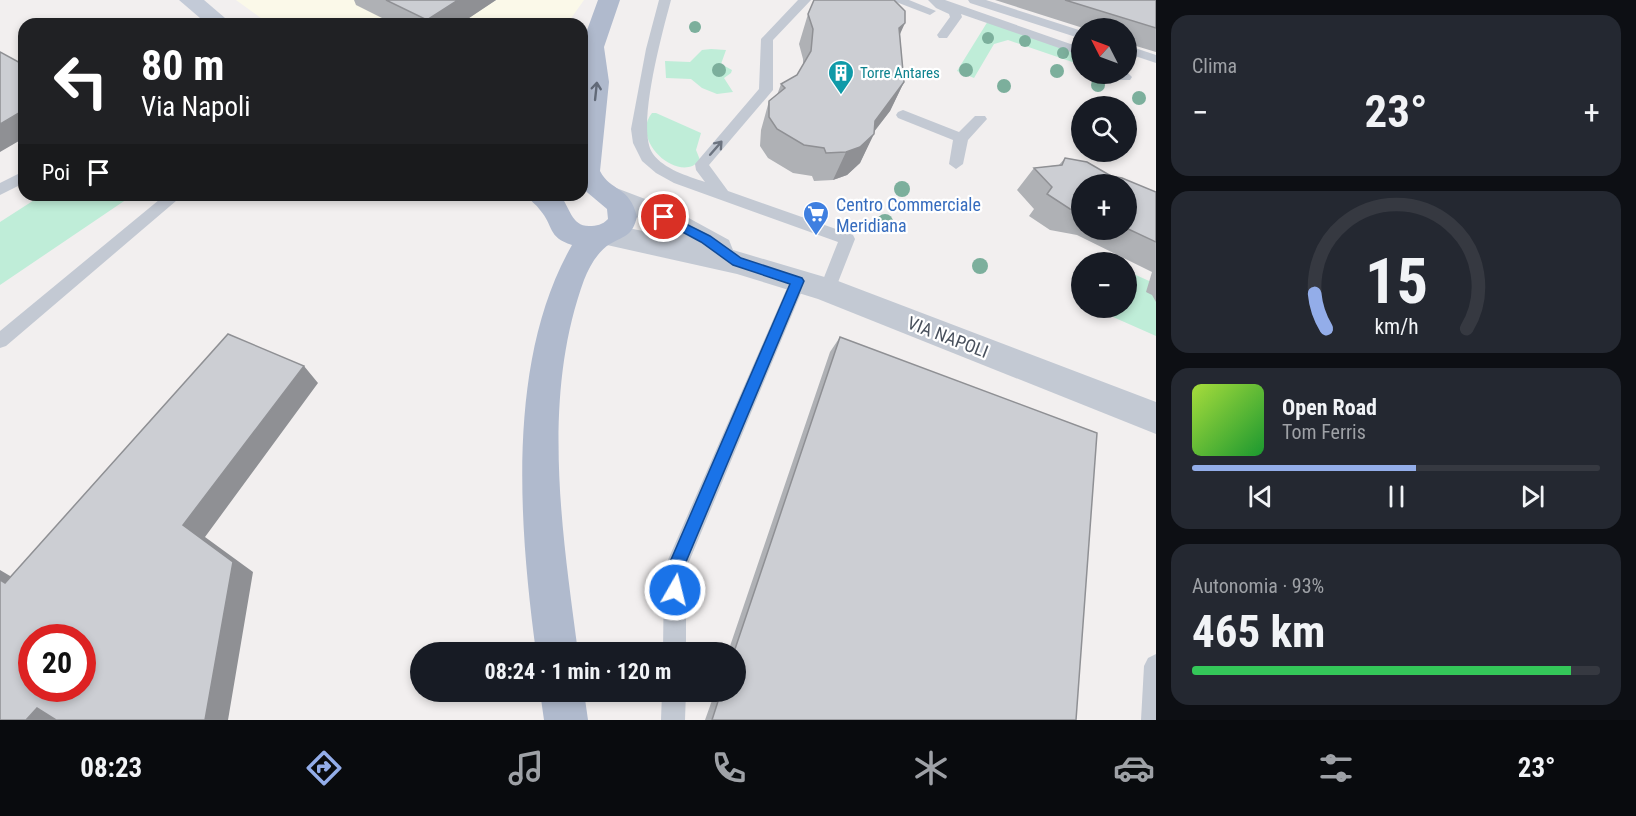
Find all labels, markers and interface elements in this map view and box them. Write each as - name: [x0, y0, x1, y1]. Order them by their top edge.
- north arrow: [1071, 18, 1137, 84]
- map controls: [1071, 18, 1137, 318]
- text: 80 m: [141, 41, 224, 90]
- icon: left: [42, 42, 120, 120]
- text: Clima: [1192, 54, 1237, 78]
- building icon: Torre Antares: [826, 58, 856, 96]
- place label: Torre Antares: [860, 64, 940, 82]
- one-way arrow: [591, 81, 602, 101]
- text: 23°: [1365, 85, 1428, 138]
- text: Via Napoli: [141, 91, 250, 123]
- text: −: [1192, 93, 1209, 132]
- text: +: [1584, 93, 1600, 132]
- button: search: [1071, 96, 1137, 162]
- one-way arrow: [709, 141, 723, 156]
- icon: arrive: [82, 156, 115, 189]
- text: Poi: [42, 160, 70, 185]
- button: +: [1071, 174, 1137, 240]
- pin: [638, 191, 689, 242]
- place label: Centro Commerciale Meridiana: [836, 194, 981, 236]
- supermarket icon: Centro Commerciale Meridiana: [801, 199, 831, 237]
- icon: arrive: [647, 200, 680, 233]
- text: 15: [1364, 245, 1428, 318]
- button: −: [1071, 252, 1137, 318]
- street label: VIA NAPOLI: [905, 312, 991, 362]
- text: km/h: [1374, 314, 1418, 339]
- text: Open Road: [1282, 395, 1377, 420]
- text: Tom Ferris: [1282, 420, 1366, 444]
- icon: previous: [1244, 480, 1277, 513]
- icon: pause: [1380, 480, 1413, 513]
- icon: next: [1516, 480, 1549, 513]
- position arrow: [643, 558, 707, 622]
- text: Autonomia · 93%: [1192, 574, 1324, 598]
- text: 465 km: [1192, 605, 1325, 658]
- speed limit sign: 20: [18, 624, 96, 702]
- text: 08:24 · 1 min · 120 m: [485, 659, 671, 684]
- icon: directions: [303, 747, 345, 789]
- icon: music: [505, 747, 547, 789]
- icon: phone: [708, 747, 750, 789]
- icon: climate: [910, 747, 952, 789]
- icon: car: [1113, 747, 1155, 789]
- icon: filters: [1315, 747, 1357, 789]
- text: 08:23: [80, 752, 142, 784]
- text: 23°: [1518, 752, 1556, 784]

